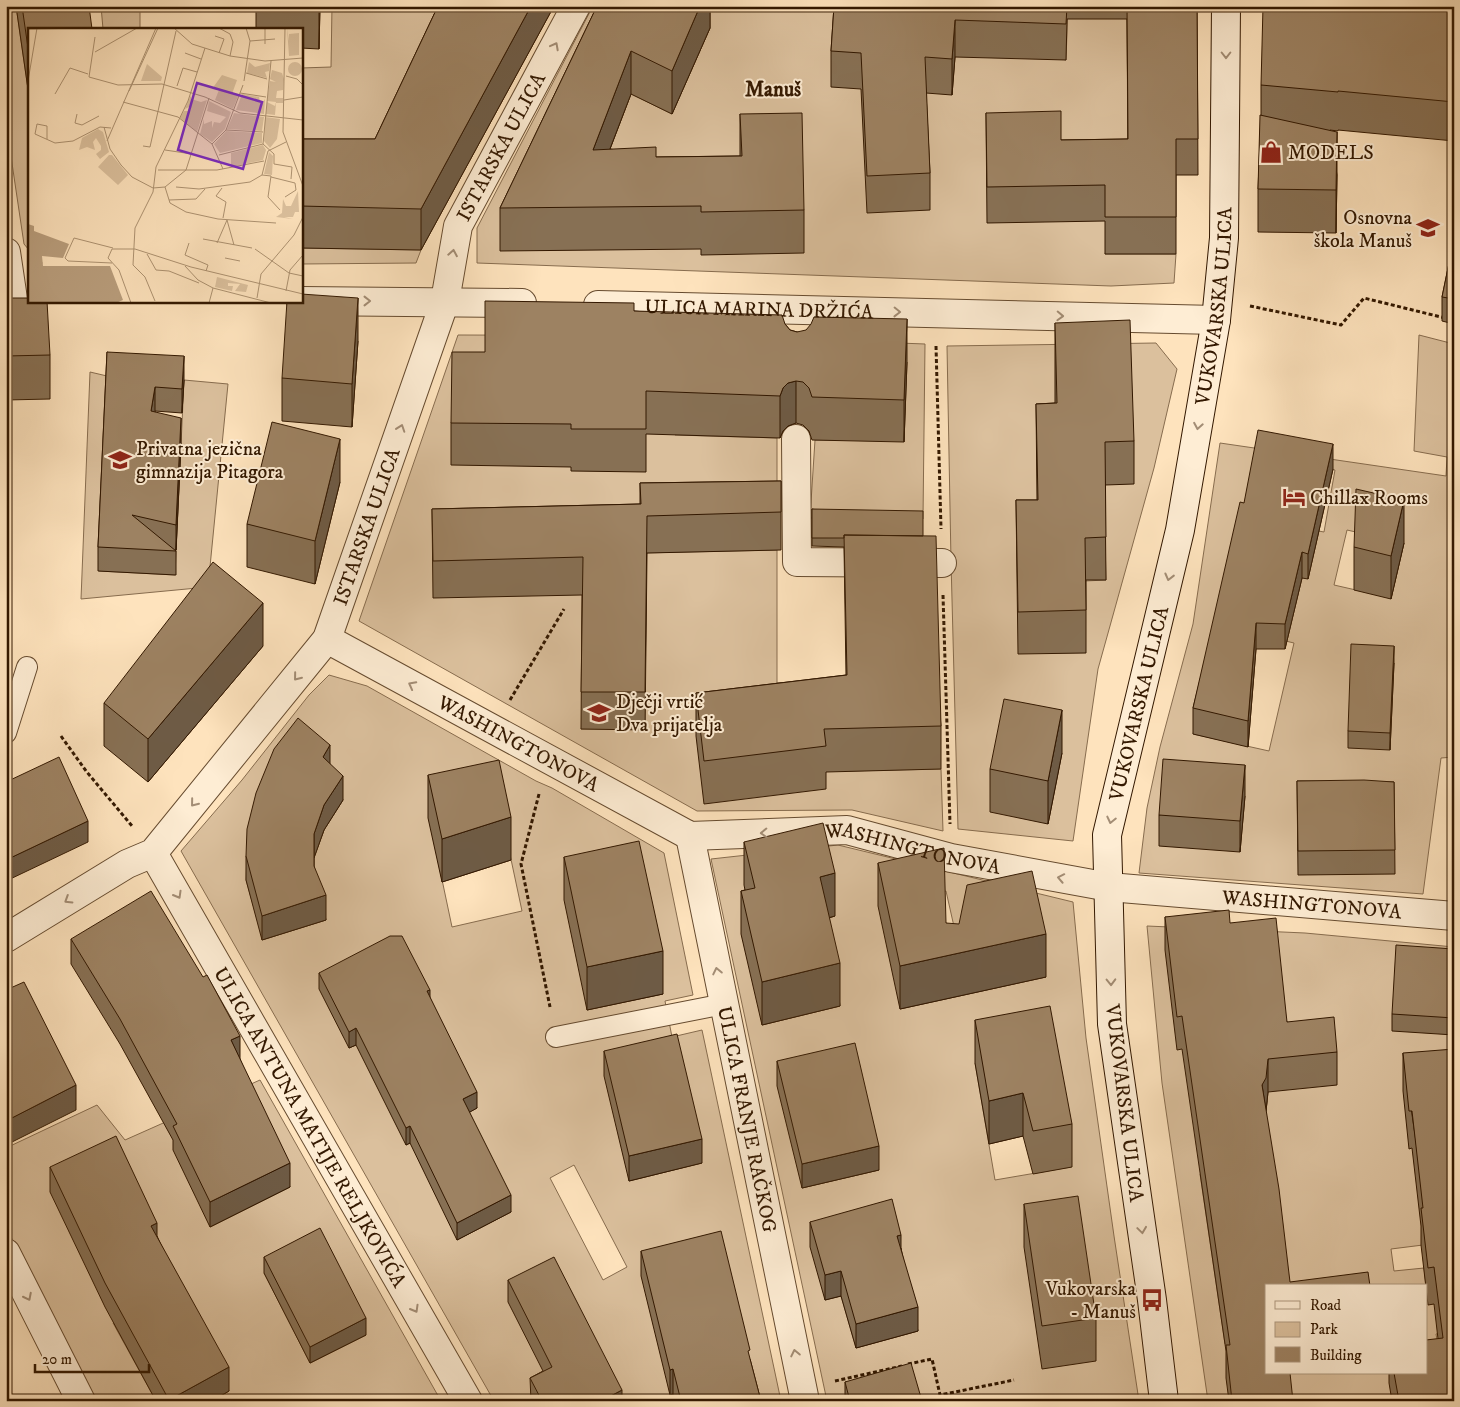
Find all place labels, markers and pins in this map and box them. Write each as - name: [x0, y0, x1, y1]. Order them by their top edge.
- shop icon: MODELS: [1258, 139, 1284, 165]
- place label: MODELS: [1288, 141, 1374, 166]
- place label: Osnovna škola Manuš: [1314, 206, 1412, 254]
- school or university icon: Osnovna škola Manuš: [1415, 215, 1441, 241]
- place label: Privatna jezična gimnazija Pitagora: [136, 437, 284, 485]
- school or university icon: Privatna jezična gimnazija Pitagora: [107, 447, 133, 473]
- hotel icon: Chillax Rooms: [1281, 484, 1307, 510]
- place label: Chillax Rooms: [1310, 486, 1428, 511]
- place label: Dječji vrtić Dva prijatelja: [616, 690, 723, 738]
- school or university icon: Dječji vrtić Dva prijatelja: [586, 700, 612, 726]
- place label: Vukovarska - Manuš: [1044, 1277, 1136, 1325]
- bus stop icon: Vukovarska - Manuš: [1139, 1287, 1165, 1313]

